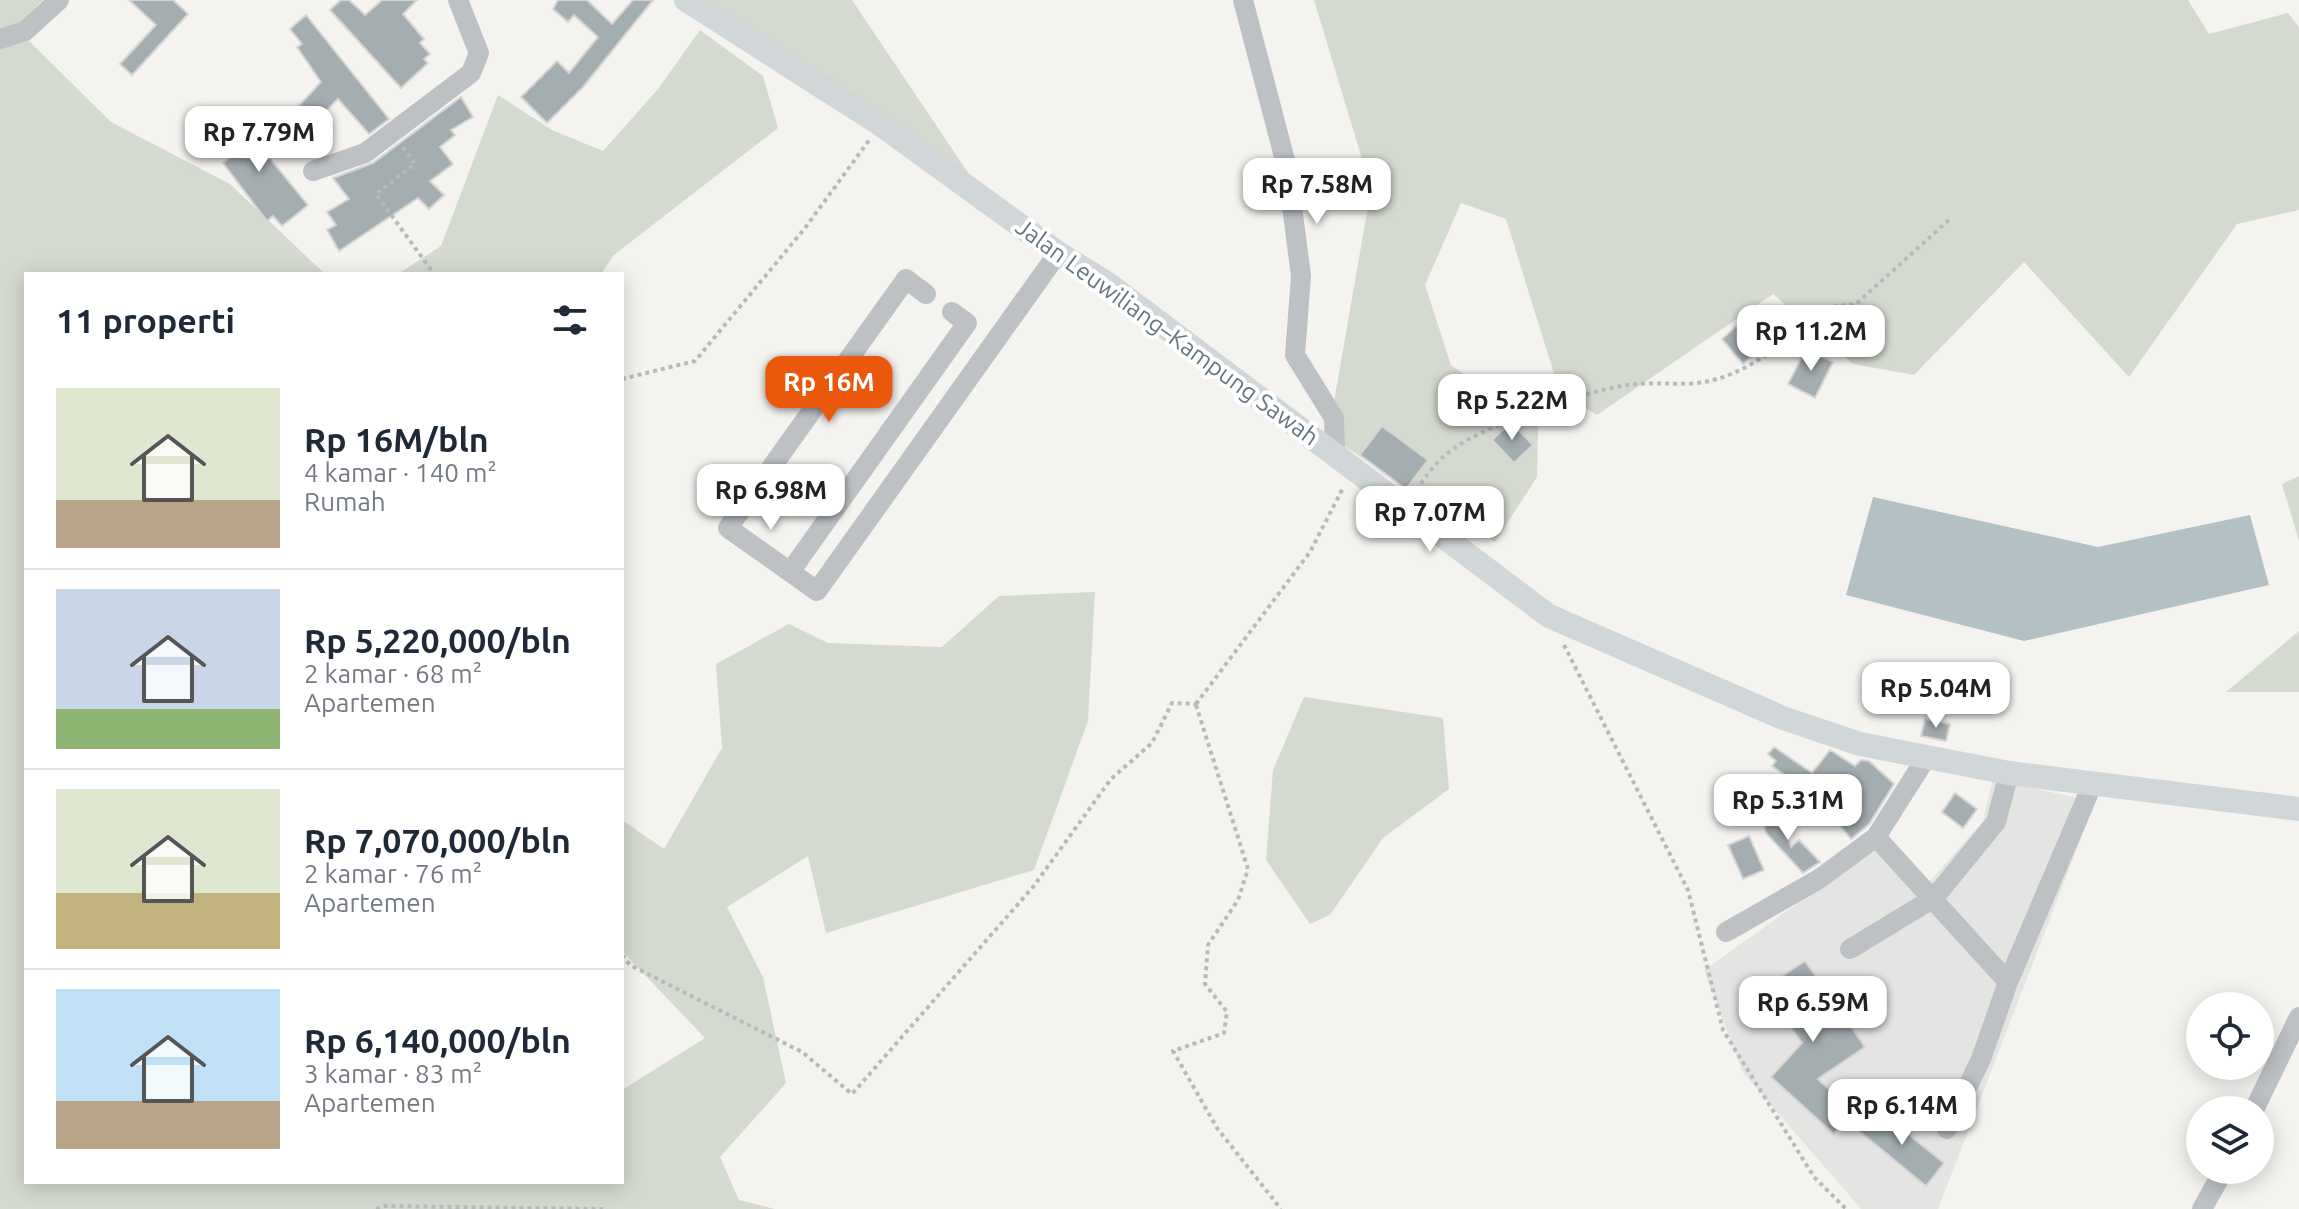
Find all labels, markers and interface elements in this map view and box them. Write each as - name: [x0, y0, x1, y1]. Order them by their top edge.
- pin: Rp 7.79M: [176, 106, 342, 174]
- text: Rp 7.79M: [203, 117, 315, 146]
- pin: Rp 7.58M: [1234, 158, 1400, 226]
- text: Rp 7.58M: [1261, 169, 1373, 198]
- street label: Jalan Leuwiliang–Kampung Sawah: [1011, 213, 1324, 450]
- icon: filters: [548, 298, 592, 342]
- text: 11 properti: [56, 301, 235, 339]
- pin: Rp 11.2M: [1728, 305, 1894, 373]
- text: Rp 11.2M: [1755, 316, 1867, 345]
- pin: Rp 16M: [764, 356, 894, 424]
- text: Rp 16M: [783, 367, 875, 396]
- pin: Rp 5.22M: [1429, 374, 1595, 442]
- text: Rp 5.22M: [1456, 385, 1568, 414]
- icon: home: [120, 420, 216, 516]
- text: Rp 16M/bln: [304, 420, 489, 458]
- text: 4 kamar · 140 m²: [304, 458, 497, 487]
- pin: Rp 6.98M: [688, 464, 854, 532]
- text: Rp 6.98M: [715, 475, 827, 504]
- pin: Rp 7.07M: [1347, 486, 1513, 554]
- text: Rumah: [304, 487, 386, 516]
- text: Rp 7.07M: [1374, 497, 1486, 526]
- icon: home: [120, 621, 216, 717]
- text: Rp 5,220,000/bln: [304, 621, 571, 659]
- text: 2 kamar · 68 m²: [304, 659, 482, 688]
- pin: Rp 5.04M: [1853, 662, 2019, 730]
- text: Rp 5.04M: [1880, 673, 1992, 702]
- text: Apartemen: [304, 688, 435, 717]
- pin: Rp 5.31M: [1705, 774, 1871, 842]
- text: Rp 5.31M: [1732, 785, 1844, 814]
- icon: home: [120, 821, 216, 917]
- text: Rp 7,070,000/bln: [304, 821, 571, 859]
- text: 2 kamar · 76 m²: [304, 859, 482, 888]
- text: Apartemen: [304, 888, 435, 917]
- pin: Rp 6.59M: [1730, 976, 1896, 1044]
- text: Rp 6.59M: [1757, 987, 1869, 1016]
- map controls: [2186, 992, 2274, 1184]
- button: locate: [2186, 992, 2274, 1080]
- icon: home: [120, 1021, 216, 1117]
- text: Rp 6,140,000/bln: [304, 1021, 571, 1059]
- text: 3 kamar · 83 m²: [304, 1059, 482, 1088]
- pin: Rp 6.14M: [1819, 1079, 1985, 1147]
- text: Apartemen: [304, 1088, 435, 1117]
- text: Rp 6.14M: [1846, 1090, 1958, 1119]
- button: layers: [2186, 1096, 2274, 1184]

